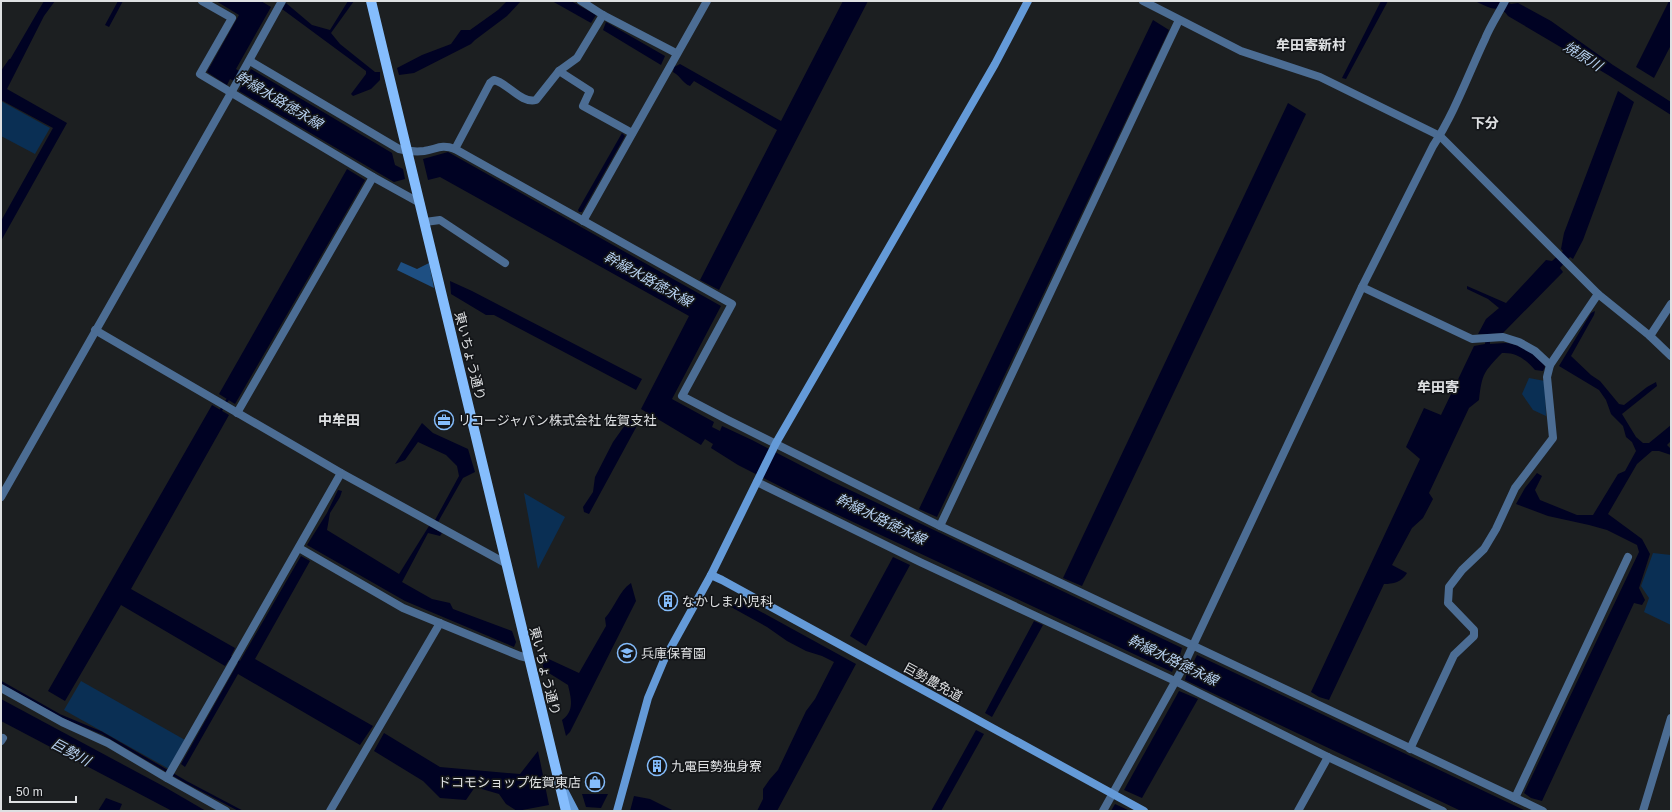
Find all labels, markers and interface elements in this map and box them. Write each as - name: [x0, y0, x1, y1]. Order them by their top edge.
- district label: 牟田寄新村: [1276, 37, 1346, 53]
- water label: 焼原川: [1561, 38, 1607, 75]
- water label: 幹線水路徳永線: [233, 68, 327, 133]
- district label: 下分: [1471, 115, 1499, 131]
- water label: 幹線水路徳永線: [601, 248, 696, 311]
- street label: 東いちょう通り: [452, 310, 488, 402]
- district label: 牟田寄: [1417, 379, 1459, 395]
- office icon: リコージャパン株式会社 佐賀支社: [433, 409, 455, 431]
- district label: 中牟田: [318, 412, 360, 428]
- place label: リコージャパン株式会社 佐賀支社: [458, 413, 656, 428]
- water label: 幹線水路徳永線: [833, 490, 930, 549]
- building icon: なかしま小児科: [657, 590, 679, 612]
- place label: なかしま小児科: [682, 594, 773, 609]
- street label: 東いちょう通り: [527, 625, 563, 717]
- water label: 幹線水路徳永線: [1125, 631, 1222, 690]
- school or university icon: 兵庫保育園: [616, 642, 638, 664]
- place label: 兵庫保育園: [641, 646, 706, 661]
- street label: 巨勢農免道: [901, 660, 965, 704]
- water label: 巨勢川: [49, 735, 95, 770]
- building icon: 九電巨勢独身寮: [646, 755, 668, 777]
- place label: 九電巨勢独身寮: [671, 759, 762, 774]
- shop icon: ドコモショップ佐賀東店: [584, 771, 606, 793]
- place label: ドコモショップ佐賀東店: [438, 775, 581, 790]
- scale bar: [10, 778, 76, 804]
- text: 50 m: [16, 785, 43, 799]

